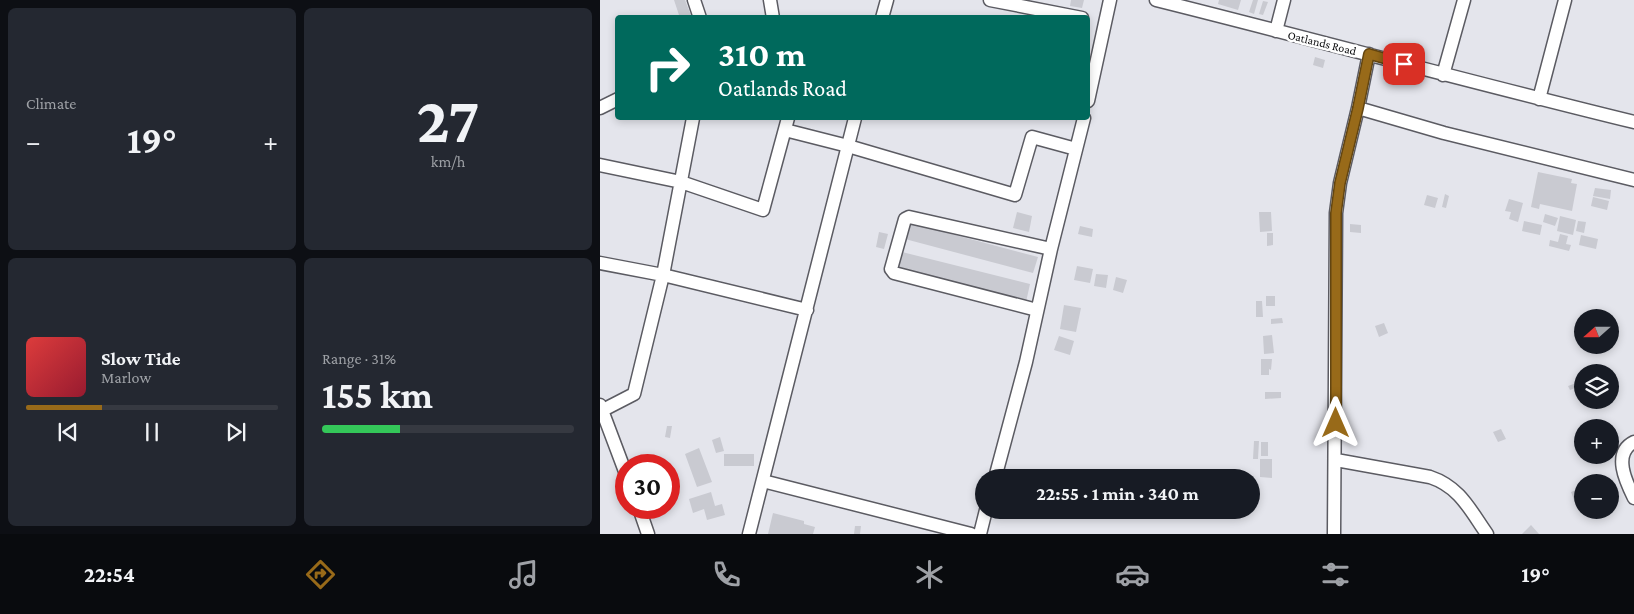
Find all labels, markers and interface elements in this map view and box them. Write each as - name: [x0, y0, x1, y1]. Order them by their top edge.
- street label: Oatlands Road: [1286, 28, 1358, 58]
- icon: right: [635, 35, 700, 100]
- text: 310 m: [718, 35, 806, 74]
- pin: [1383, 43, 1425, 85]
- icon: arrive: [1390, 50, 1418, 78]
- text: Oatlands Road: [718, 76, 847, 101]
- text: 27: [416, 84, 480, 156]
- text: Climate: [26, 95, 76, 112]
- text: 19°: [127, 119, 177, 161]
- text: −: [26, 126, 41, 157]
- text: +: [263, 126, 278, 157]
- text: km/h: [431, 153, 465, 170]
- north arrow: [1574, 309, 1619, 354]
- map controls: [1574, 309, 1619, 519]
- text: Slow Tide: [101, 348, 181, 369]
- text: Range · 31%: [322, 350, 396, 367]
- button: layers: [1574, 364, 1619, 409]
- text: Marlow: [101, 369, 151, 386]
- text: 155 km: [322, 374, 433, 416]
- position arrow: [1309, 396, 1361, 448]
- icon: previous: [54, 418, 82, 446]
- icon: pause: [138, 418, 166, 446]
- icon: next: [222, 418, 250, 446]
- button: +: [1574, 419, 1619, 464]
- speed limit sign: 30: [615, 454, 680, 519]
- button: −: [1574, 474, 1619, 519]
- text: 22:55 · 1 min · 340 m: [1036, 483, 1199, 504]
- icon: directions: [303, 557, 338, 592]
- icon: music: [506, 557, 541, 592]
- icon: phone: [709, 557, 744, 592]
- icon: climate: [912, 557, 947, 592]
- icon: car: [1115, 557, 1150, 592]
- icon: filters: [1318, 557, 1353, 592]
- text: 22:54: [84, 562, 135, 587]
- text: 19°: [1521, 562, 1550, 587]

